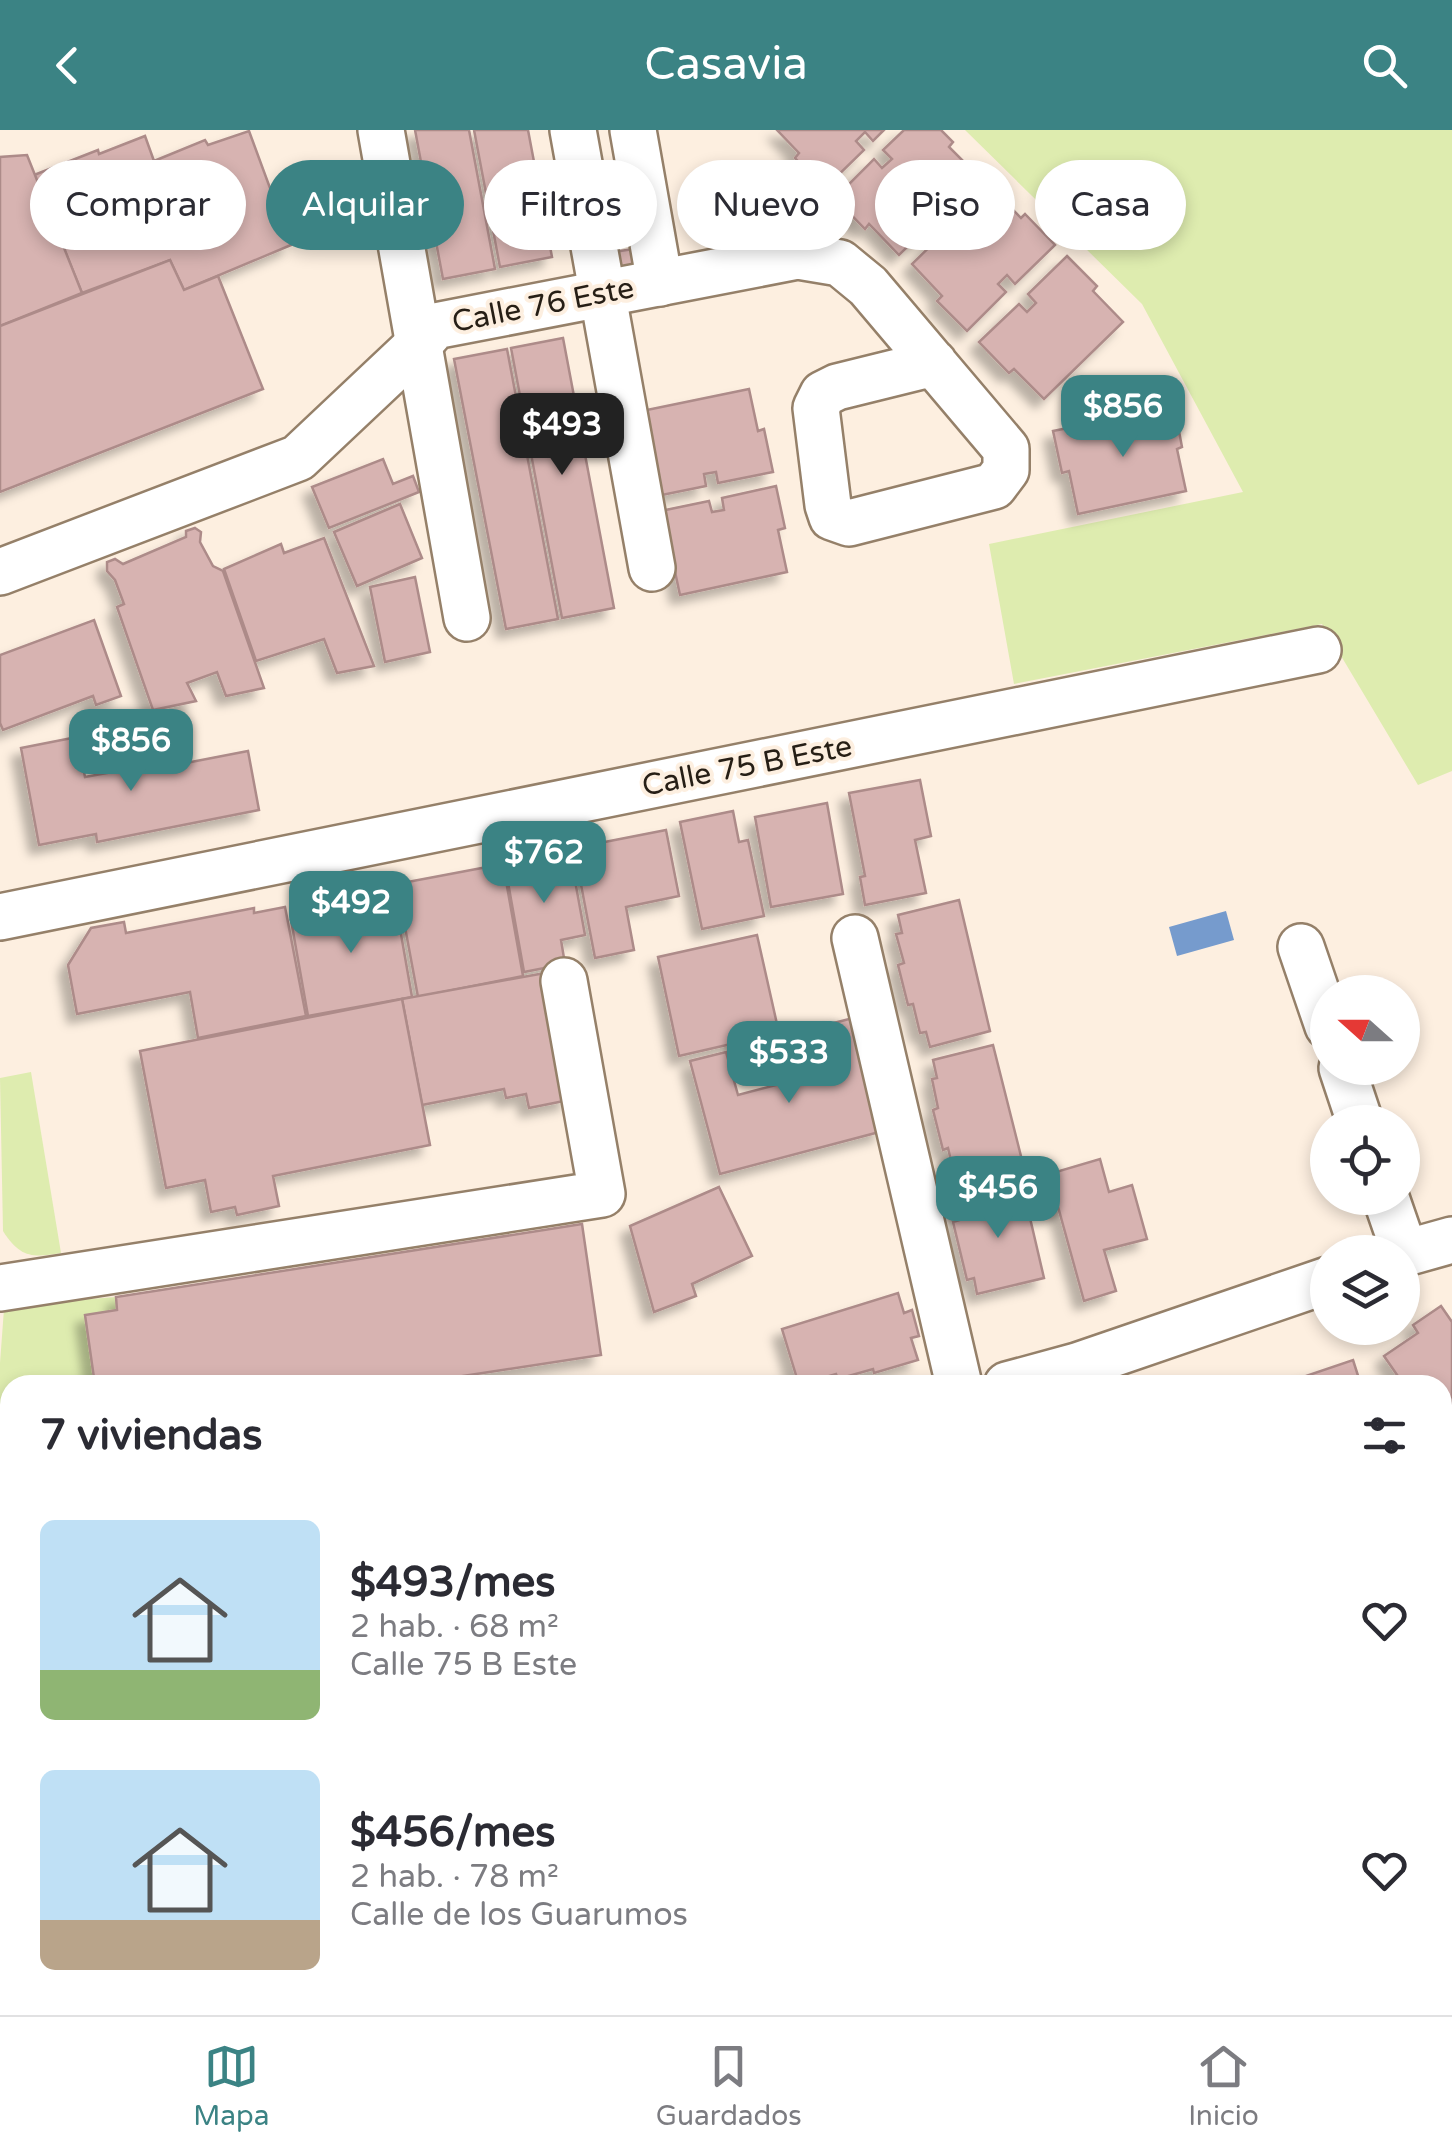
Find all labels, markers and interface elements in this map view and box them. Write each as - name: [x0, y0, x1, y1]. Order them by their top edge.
- icon: back: [40, 38, 95, 93]
- text: Casavia: [644, 38, 808, 92]
- icon: search: [1357, 38, 1412, 93]
- chip: Comprar: [30, 160, 246, 250]
- chip: Alquilar: [266, 160, 464, 250]
- chip: Filtros: [484, 160, 657, 250]
- chip: Nuevo: [677, 160, 855, 250]
- chip: Piso: [875, 160, 1015, 250]
- chip: Casa: [1035, 160, 1186, 250]
- street label: Calle 76 Este: [449, 269, 637, 341]
- pin: $856: [1064, 375, 1182, 460]
- text: $856: [1083, 388, 1163, 426]
- pin: $493: [503, 393, 621, 478]
- text: $493: [522, 406, 602, 444]
- pin: $856: [72, 709, 190, 794]
- text: $856: [91, 722, 171, 760]
- street label: Calle 75 B Este: [639, 728, 855, 804]
- pin: $762: [485, 821, 603, 906]
- text: $762: [504, 834, 584, 872]
- pin: $492: [292, 871, 410, 956]
- text: $492: [311, 884, 391, 922]
- north arrow: [1310, 975, 1420, 1085]
- map controls: [1310, 975, 1420, 1345]
- pin: $533: [730, 1021, 848, 1106]
- text: $533: [749, 1034, 829, 1072]
- button: locate: [1310, 1105, 1420, 1215]
- pin: $456: [939, 1156, 1057, 1241]
- text: $456: [958, 1169, 1038, 1207]
- button: layers: [1310, 1235, 1420, 1345]
- icon: filters: [1357, 1408, 1412, 1463]
- text: 7 viviendas: [40, 1410, 262, 1461]
- text: $493/mes: [350, 1557, 555, 1608]
- icon: home: [120, 1560, 240, 1680]
- icon: heart: [1357, 1593, 1412, 1648]
- text: 2 hab. · 68 m²: [350, 1608, 559, 1646]
- text: Calle 75 B Este: [350, 1646, 577, 1684]
- text: $456/mes: [350, 1807, 555, 1858]
- icon: home: [120, 1810, 240, 1930]
- icon: heart: [1357, 1843, 1412, 1898]
- text: 2 hab. · 78 m²: [350, 1858, 559, 1896]
- text: Calle de los Guarumos: [350, 1896, 688, 1934]
- tab: Mapa: [193, 2039, 269, 2133]
- tab: Guardados: [656, 2039, 802, 2133]
- tab: Inicio: [1188, 2039, 1259, 2133]

